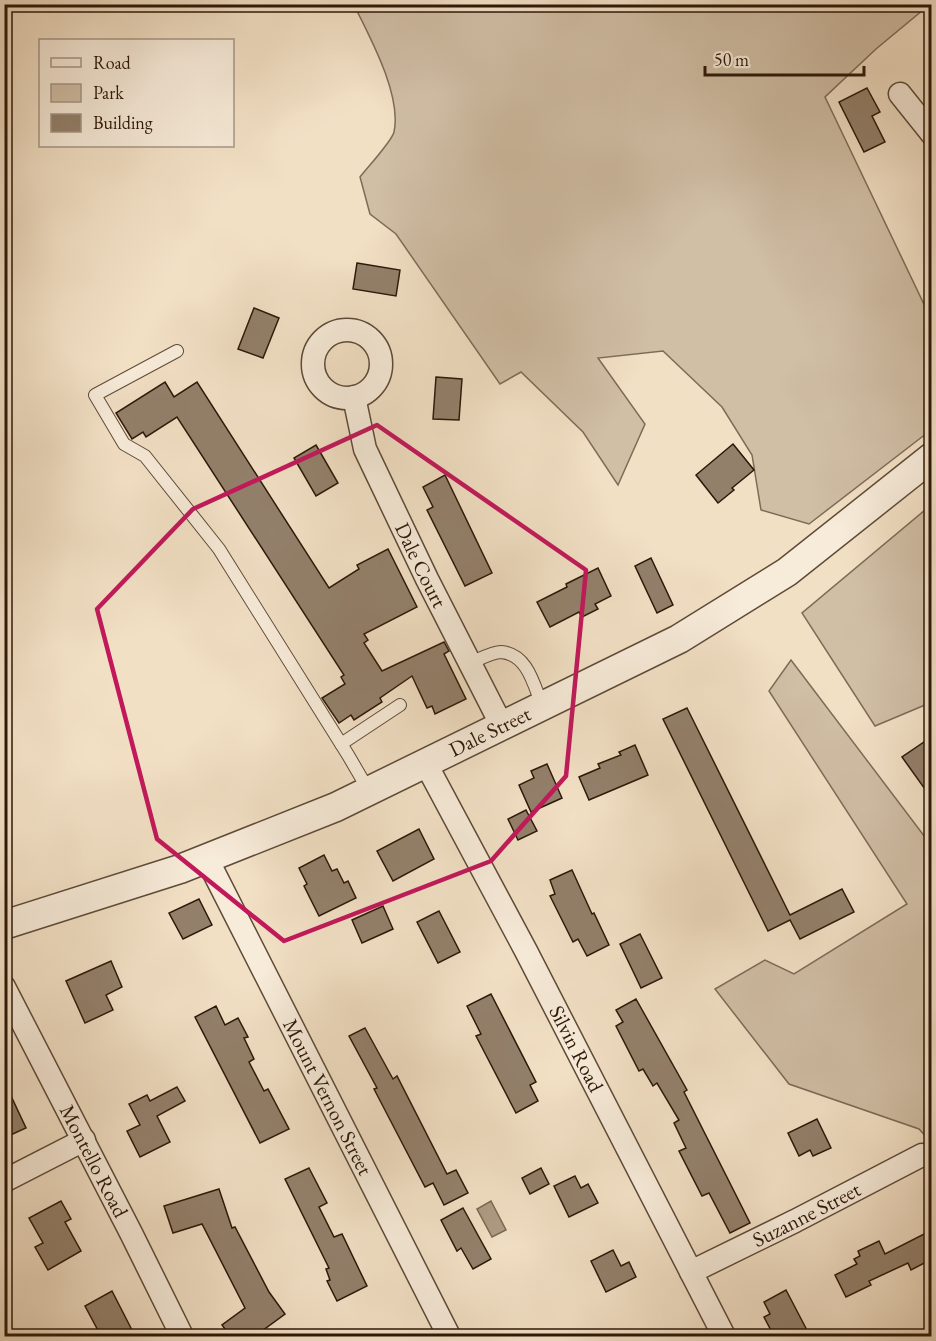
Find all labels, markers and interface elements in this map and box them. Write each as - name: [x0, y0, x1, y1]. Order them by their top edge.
- legend: [39, 39, 234, 147]
- scale bar: [705, 39, 864, 77]
- text: 50 m: [714, 48, 749, 71]
- text: Road: [93, 51, 132, 74]
- text: Park: [93, 81, 124, 104]
- text: Building: [93, 111, 153, 134]
- street label: Dale Court: [389, 518, 454, 613]
- street label: Dale Street: [444, 700, 535, 763]
- street label: Silvin Road: [543, 1001, 610, 1097]
- street label: Mount Vernon Street: [277, 1014, 379, 1180]
- street label: Montello Road: [54, 1100, 135, 1222]
- street label: Suzanne Street: [748, 1175, 865, 1253]

